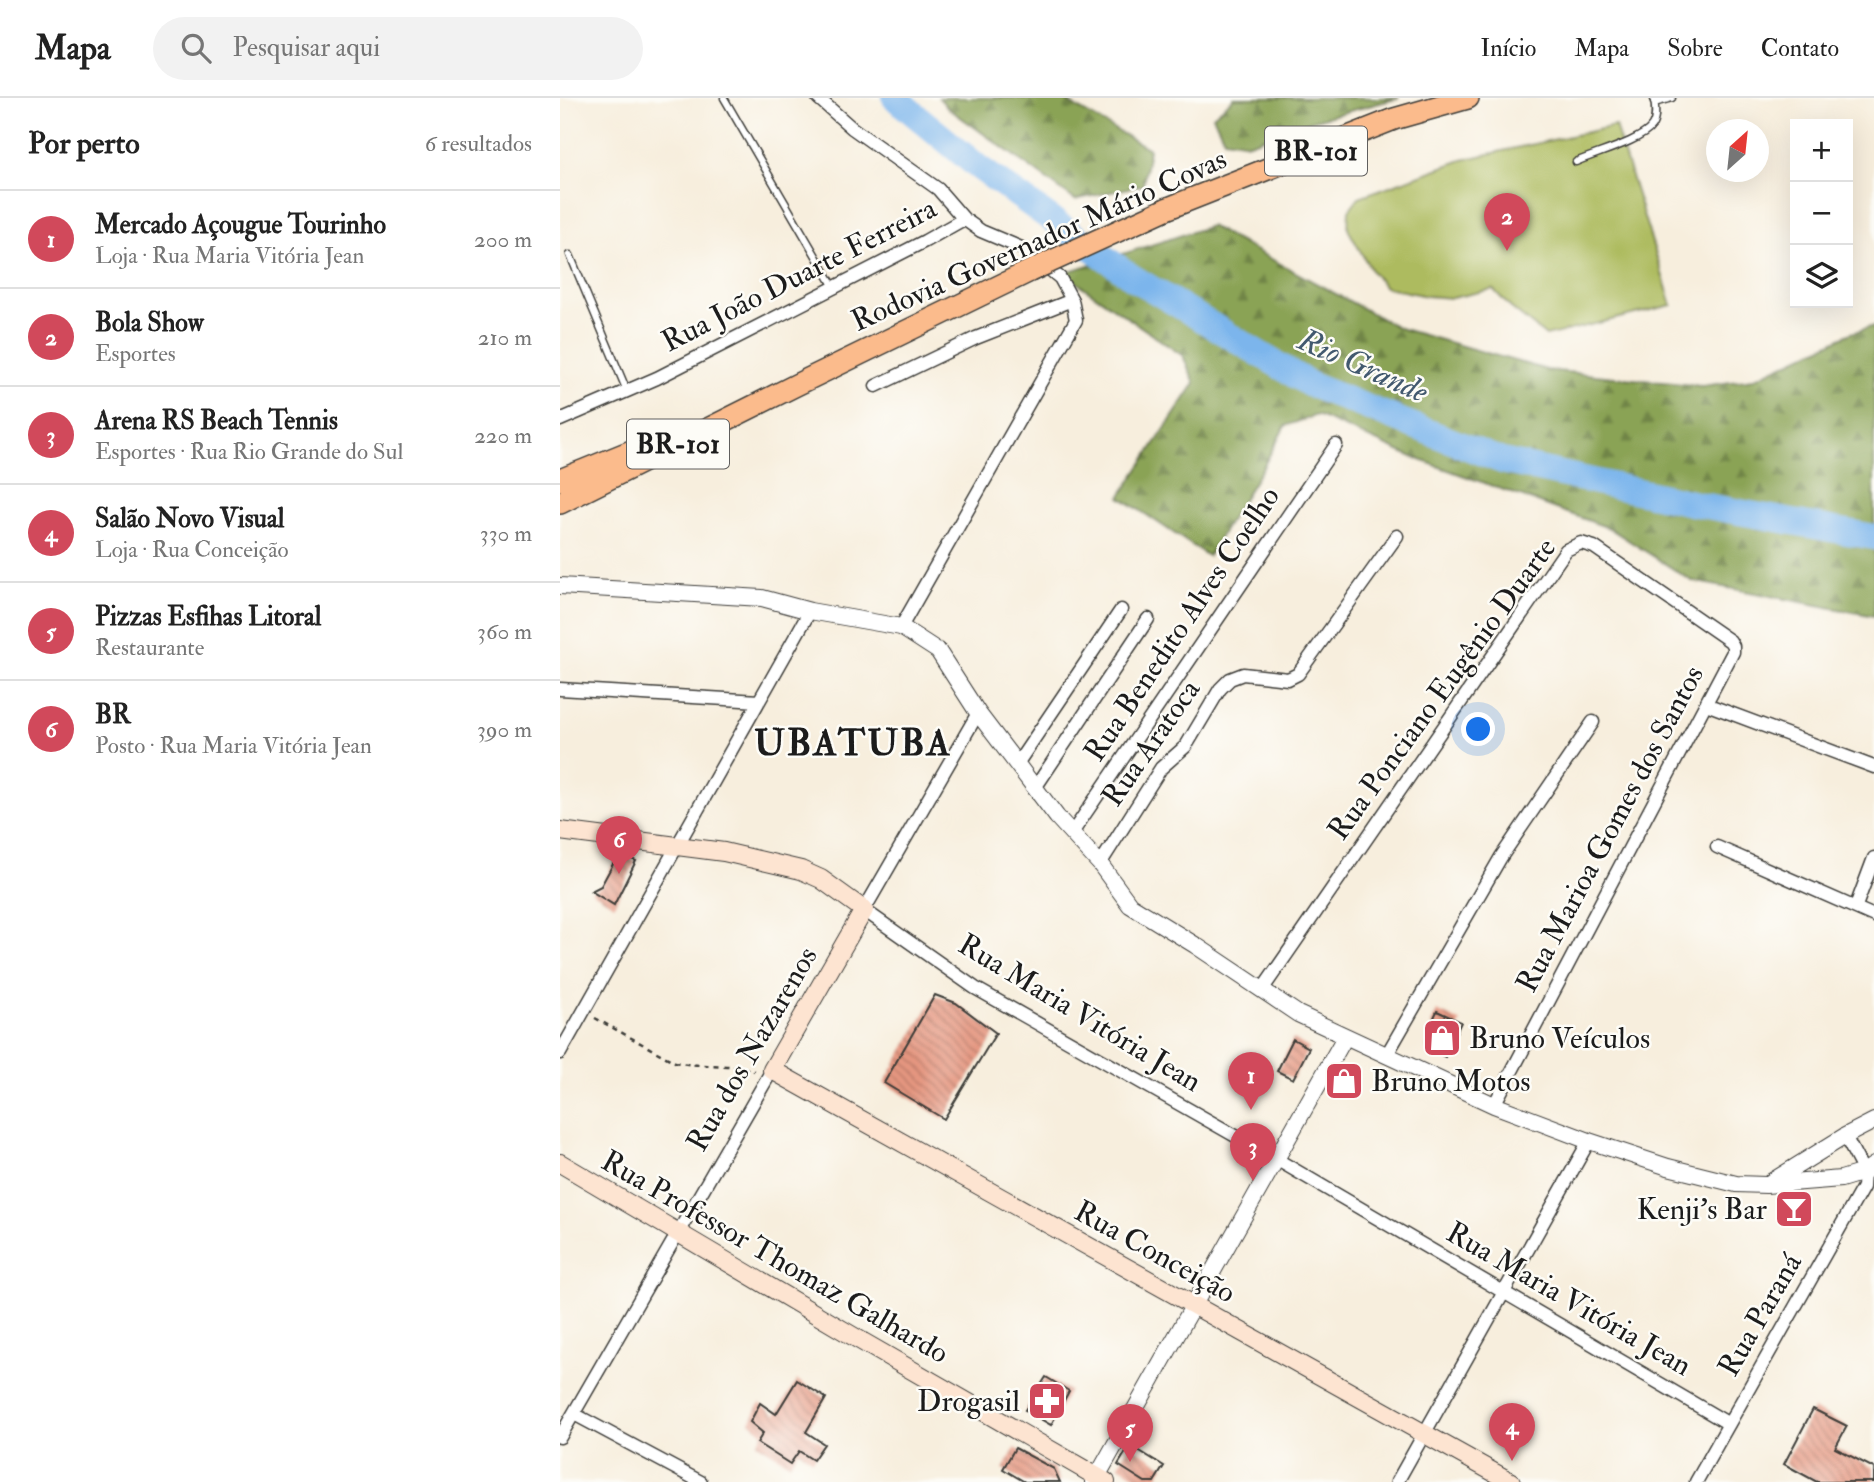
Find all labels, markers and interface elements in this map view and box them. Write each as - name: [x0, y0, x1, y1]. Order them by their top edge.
- search box: [153, 17, 643, 80]
- text: Mapa: [35, 28, 111, 69]
- icon: search: [177, 29, 215, 67]
- text: Pesquisar aqui: [233, 32, 380, 64]
- text: Início: [1480, 33, 1536, 64]
- text: Mapa: [1574, 33, 1629, 64]
- text: Sobre: [1667, 33, 1723, 64]
- text: Contato: [1761, 33, 1839, 64]
- north arrow: [1706, 119, 1769, 182]
- map controls: [1790, 119, 1853, 308]
- button: +: [1790, 119, 1853, 182]
- text: Por perto: [28, 125, 140, 162]
- road number: BR-101: [1265, 126, 1367, 176]
- text: 6 resultados: [425, 129, 532, 158]
- street label: Rodovia Governador Mário Covas: [846, 140, 1232, 340]
- button: −: [1790, 182, 1853, 245]
- street label: Rua João Duarte Ferreira: [655, 189, 943, 360]
- pin: 2: [1484, 193, 1530, 251]
- text: Mercado Açougue Tourinho: [95, 209, 386, 241]
- text: 1: [47, 225, 55, 254]
- text: 200 m: [474, 225, 532, 254]
- text: Loja · Rua Maria Vitória Jean: [95, 241, 364, 270]
- button: layers: [1790, 245, 1853, 308]
- text: Bola Show: [95, 307, 204, 339]
- water label: Rio Grande: [1291, 319, 1434, 412]
- text: 2: [45, 323, 57, 352]
- text: 210 m: [478, 323, 532, 352]
- text: Esportes: [95, 339, 176, 368]
- text: Arena RS Beach Tennis: [95, 405, 338, 437]
- road number: BR-101: [627, 420, 729, 468]
- text: 3: [47, 421, 55, 450]
- text: 220 m: [474, 421, 532, 450]
- text: Esportes · Rua Rio Grande do Sul: [95, 437, 403, 466]
- street label: Rua Benedito Alves Coelho: [1076, 479, 1288, 769]
- text: Salão Novo Visual: [95, 503, 284, 535]
- text: 4: [45, 519, 57, 548]
- text: 330 m: [480, 519, 532, 548]
- street label: Rua Ponciano Eugênio Duarte: [1320, 531, 1564, 847]
- text: Loja · Rua Conceição: [95, 535, 289, 564]
- text: Pizzas Esfihas Litoral: [95, 601, 321, 633]
- text: 5: [46, 617, 56, 646]
- text: 360 m: [477, 617, 532, 646]
- text: Restaurante: [95, 633, 204, 662]
- street label: Rua Marioa Gomes dos Santos: [1508, 659, 1712, 999]
- street label: Rua Aratoca: [1094, 672, 1209, 814]
- text: BR: [95, 699, 131, 731]
- your location: [1461, 712, 1495, 746]
- text: 6: [45, 715, 57, 744]
- text: 390 m: [477, 715, 532, 744]
- district label: UBATUBA: [754, 720, 952, 767]
- text: Posto · Rua Maria Vitória Jean: [95, 731, 372, 760]
- pin: 6: [596, 816, 642, 874]
- street label: Rua Maria Vitória Jean: [952, 926, 1208, 1100]
- street label: Rua dos Nazarenos: [678, 940, 826, 1158]
- shop icon: Bruno Veículos: [1421, 1017, 1463, 1059]
- place label: Bruno Veículos: [1469, 1020, 1650, 1057]
- pin: 1: [1228, 1052, 1274, 1110]
- shop icon: Bruno Motos: [1323, 1060, 1365, 1102]
- place label: Bruno Motos: [1371, 1063, 1531, 1100]
- pin: 3: [1230, 1123, 1276, 1181]
- street label: Rua Professor Thomaz Galhardo: [595, 1142, 955, 1372]
- bar icon: Kenji's Bar: [1773, 1188, 1815, 1230]
- place label: Kenji's Bar: [1637, 1191, 1767, 1228]
- street label: Rua Conceição: [1068, 1193, 1242, 1311]
- street label: Rua Maria Vitória Jean: [1440, 1214, 1698, 1384]
- street label: Rua Paraná: [1710, 1246, 1810, 1383]
- pharmacy icon: Drogasil: [1026, 1380, 1068, 1422]
- place label: Drogasil: [917, 1383, 1020, 1420]
- pin: 4: [1489, 1403, 1535, 1461]
- pin: 5: [1107, 1404, 1153, 1462]

